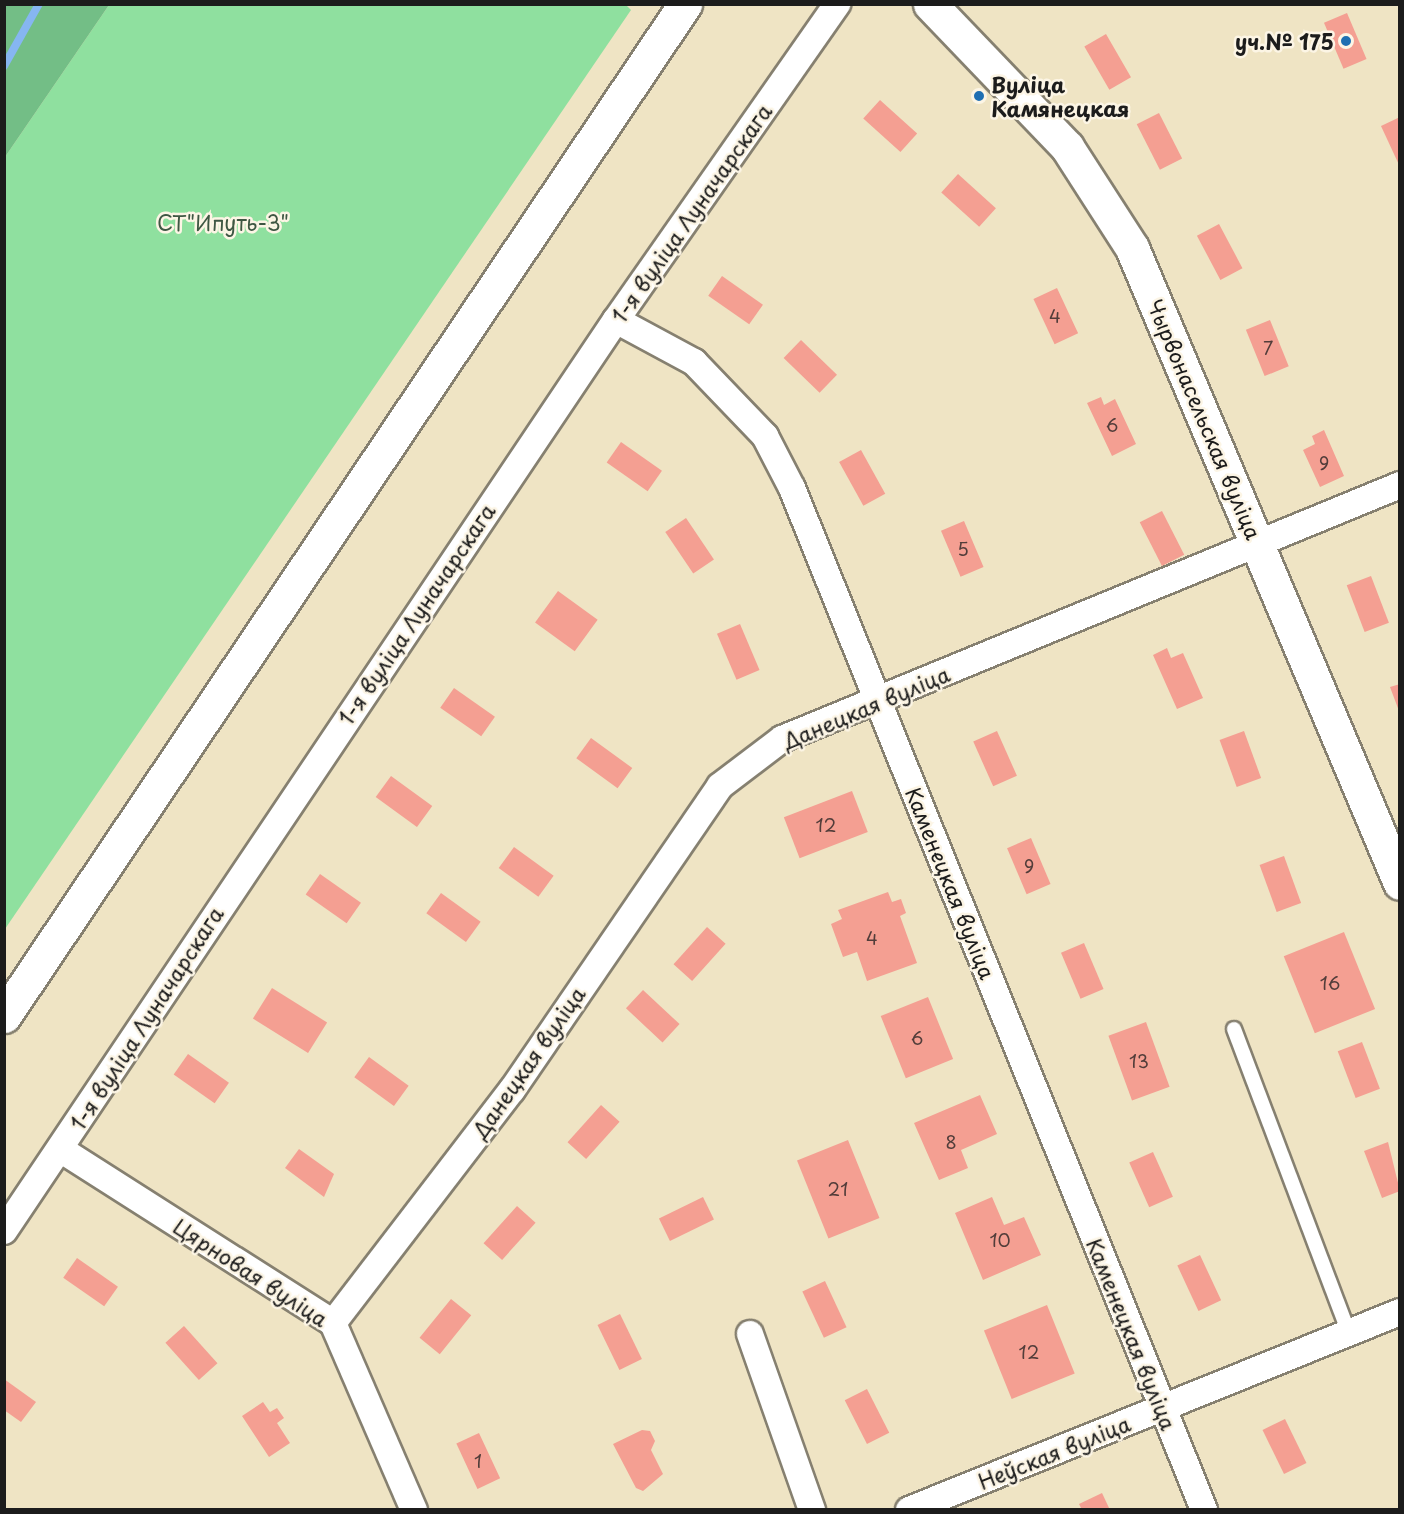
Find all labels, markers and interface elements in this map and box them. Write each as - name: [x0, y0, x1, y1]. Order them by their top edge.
- place label: уч.№ 175: [1235, 28, 1334, 54]
- marker: уч.№ 175: [1339, 34, 1353, 48]
- place label: Вуліца Камянецкая: [991, 71, 1129, 121]
- marker: Вуліца Камянецкая: [972, 89, 986, 103]
- street label: 1-я вуліца Луначарскага: [606, 98, 776, 328]
- park label: СТ"Ипуть-3": [157, 209, 289, 235]
- street label: Чырвонасельская вуліца: [1143, 294, 1267, 544]
- house number: 4: [1049, 305, 1061, 327]
- house number: 7: [1263, 337, 1273, 359]
- house number: 6: [1106, 414, 1118, 436]
- house number: 9: [1319, 452, 1329, 474]
- street label: 1-я вуліца Луначарскага: [332, 498, 500, 730]
- house number: 5: [957, 538, 969, 560]
- street label: Данецкая вуліца: [778, 660, 954, 754]
- street label: Каменецкая вуліца: [901, 784, 1001, 982]
- house number: 12: [816, 814, 836, 836]
- house number: 9: [1024, 855, 1034, 877]
- street label: 1-я вуліца Луначарскага: [64, 901, 228, 1135]
- house number: 4: [866, 927, 878, 949]
- house number: 16: [1320, 972, 1340, 994]
- street label: Данецкая вуліца: [466, 981, 590, 1143]
- house number: 6: [911, 1027, 923, 1049]
- house number: 13: [1129, 1050, 1149, 1072]
- house number: 8: [945, 1131, 957, 1153]
- house number: 21: [828, 1178, 848, 1200]
- street label: Цярновая вуліца: [169, 1213, 333, 1331]
- house number: 10: [989, 1229, 1011, 1251]
- street label: Каменецкая вуліца: [1082, 1235, 1182, 1433]
- house number: 12: [1019, 1341, 1039, 1363]
- street label: Неўская вуліца: [974, 1410, 1134, 1494]
- house number: 1: [474, 1450, 482, 1472]

